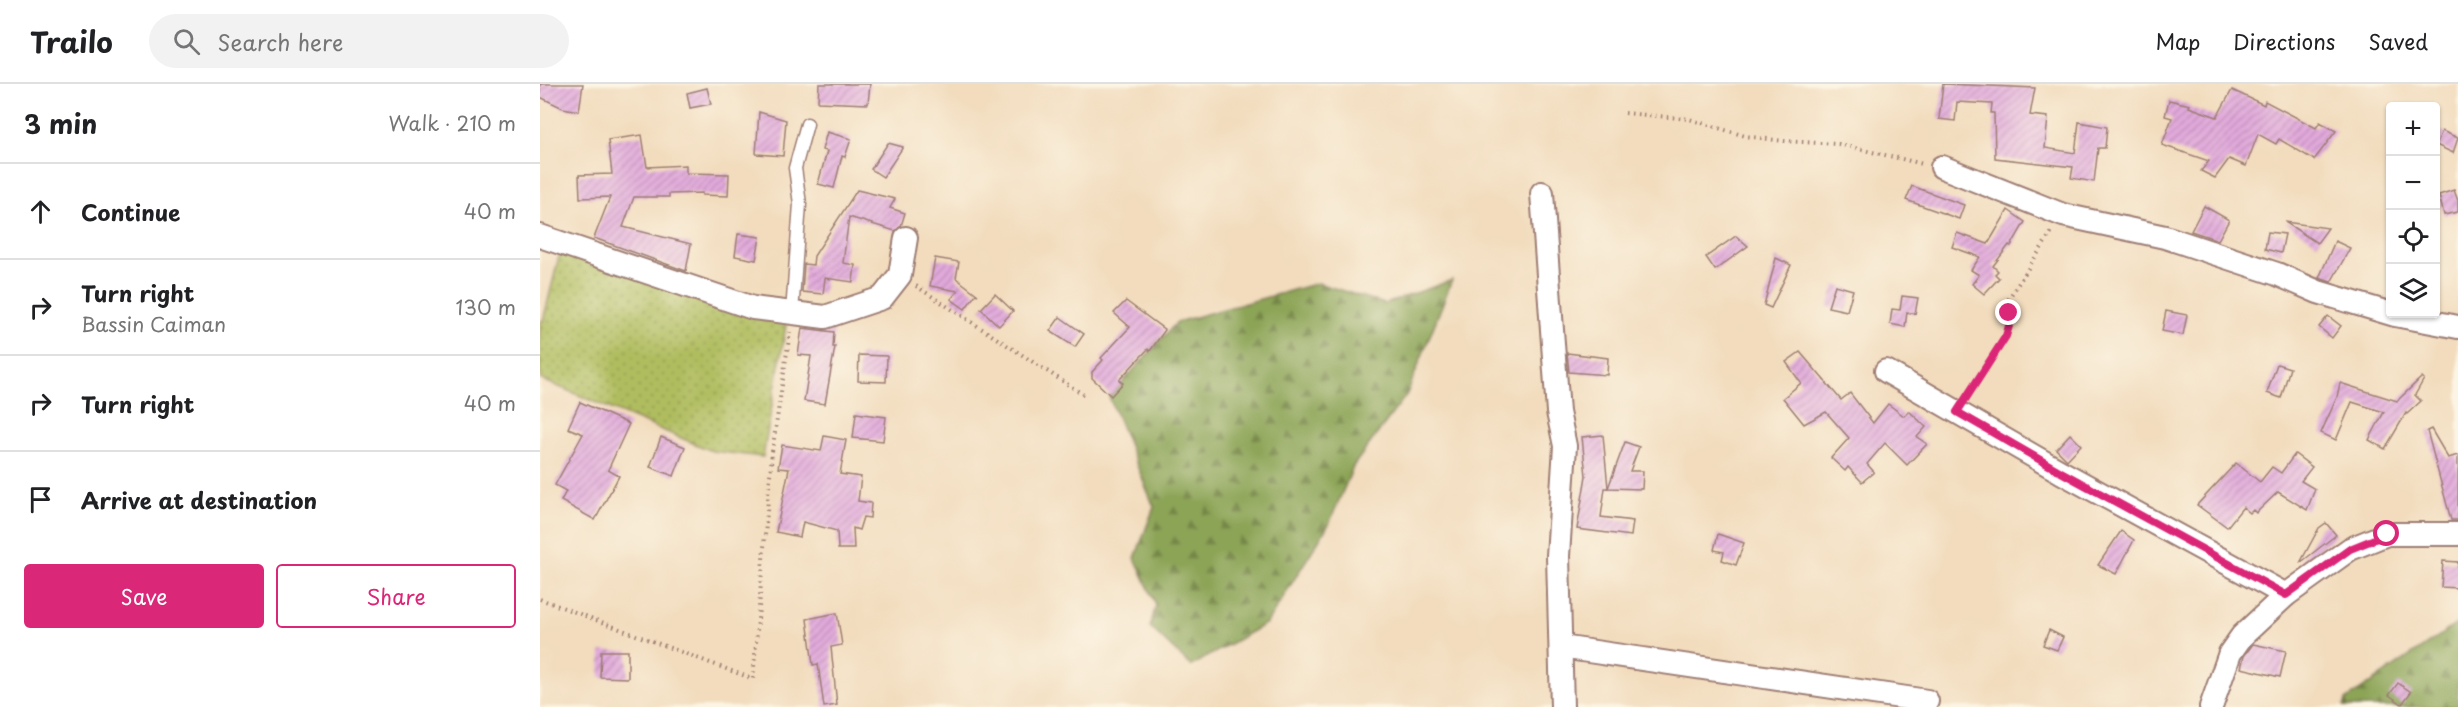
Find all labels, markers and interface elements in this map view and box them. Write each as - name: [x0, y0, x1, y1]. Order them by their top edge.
- search box: [149, 14, 569, 68]
- text: Trailo: [30, 20, 113, 63]
- icon: search: [170, 25, 203, 58]
- text: Search here: [218, 25, 343, 58]
- text: Map: [2155, 25, 2200, 57]
- text: Directions: [2233, 25, 2335, 57]
- text: Saved: [2368, 25, 2428, 57]
- map controls: [2386, 102, 2440, 318]
- button: +: [2386, 102, 2440, 156]
- text: 3 min: [24, 104, 97, 143]
- text: Walk · 210 m: [389, 108, 516, 138]
- button: −: [2386, 156, 2440, 210]
- icon: ahead: [24, 195, 57, 228]
- text: Continue: [81, 195, 180, 228]
- text: 40 m: [464, 196, 516, 226]
- button: locate: [2386, 210, 2440, 264]
- button: layers: [2386, 264, 2440, 318]
- text: Turn right: [81, 276, 194, 309]
- icon: right: [24, 291, 57, 324]
- text: 130 m: [456, 292, 516, 322]
- route end: [1995, 299, 2021, 325]
- text: Bassin Caiman: [81, 309, 226, 339]
- icon: right: [24, 387, 57, 420]
- text: Turn right: [81, 387, 194, 420]
- text: 40 m: [464, 388, 516, 418]
- icon: arrive: [24, 483, 57, 516]
- text: Arrive at destination: [81, 483, 317, 516]
- route start: [2373, 520, 2399, 546]
- button: Save: [24, 564, 264, 628]
- button: Share: [276, 564, 516, 628]

